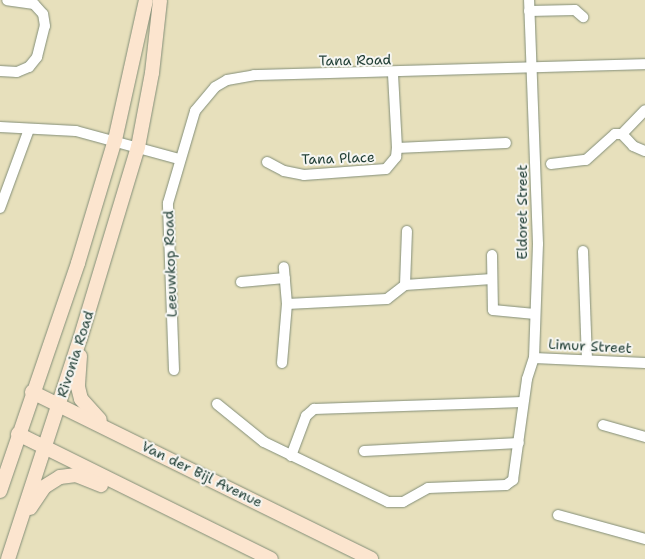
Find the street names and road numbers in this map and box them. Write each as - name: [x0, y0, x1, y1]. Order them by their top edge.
- street label: Tana Road: [318, 51, 392, 69]
- street label: Tana Place: [301, 148, 375, 168]
- street label: Eldoret Street: [514, 164, 530, 260]
- street label: Leeuwkop Road: [160, 210, 180, 318]
- street label: Rivonia Road: [53, 309, 97, 399]
- street label: Limur Street: [548, 335, 632, 357]
- street label: Van der Bijl Avenue: [139, 437, 265, 511]

